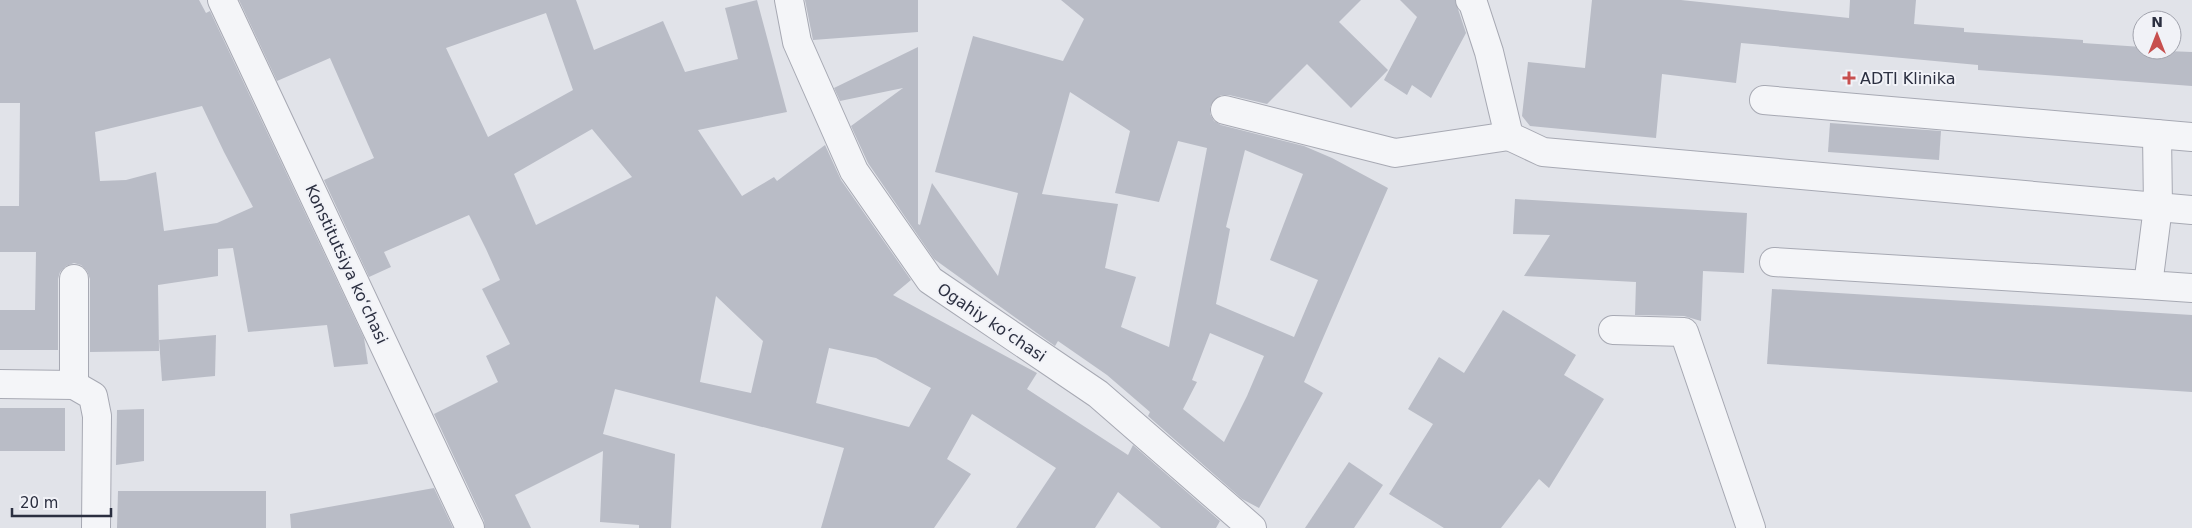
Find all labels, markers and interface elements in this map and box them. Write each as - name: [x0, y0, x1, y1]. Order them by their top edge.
- north arrow: [2132, 10, 2182, 60]
- text: N: [2151, 14, 2163, 30]
- place label: ADTI Klinika: [1860, 69, 1956, 88]
- marker: ADTI Klinika: [1842, 71, 1856, 85]
- street label: Konstitutsiya koʻchasi: [301, 182, 392, 347]
- street label: Ogahiy koʻchasi: [934, 279, 1050, 366]
- scale bar: [12, 486, 111, 518]
- text: 20 m: [20, 494, 58, 512]

